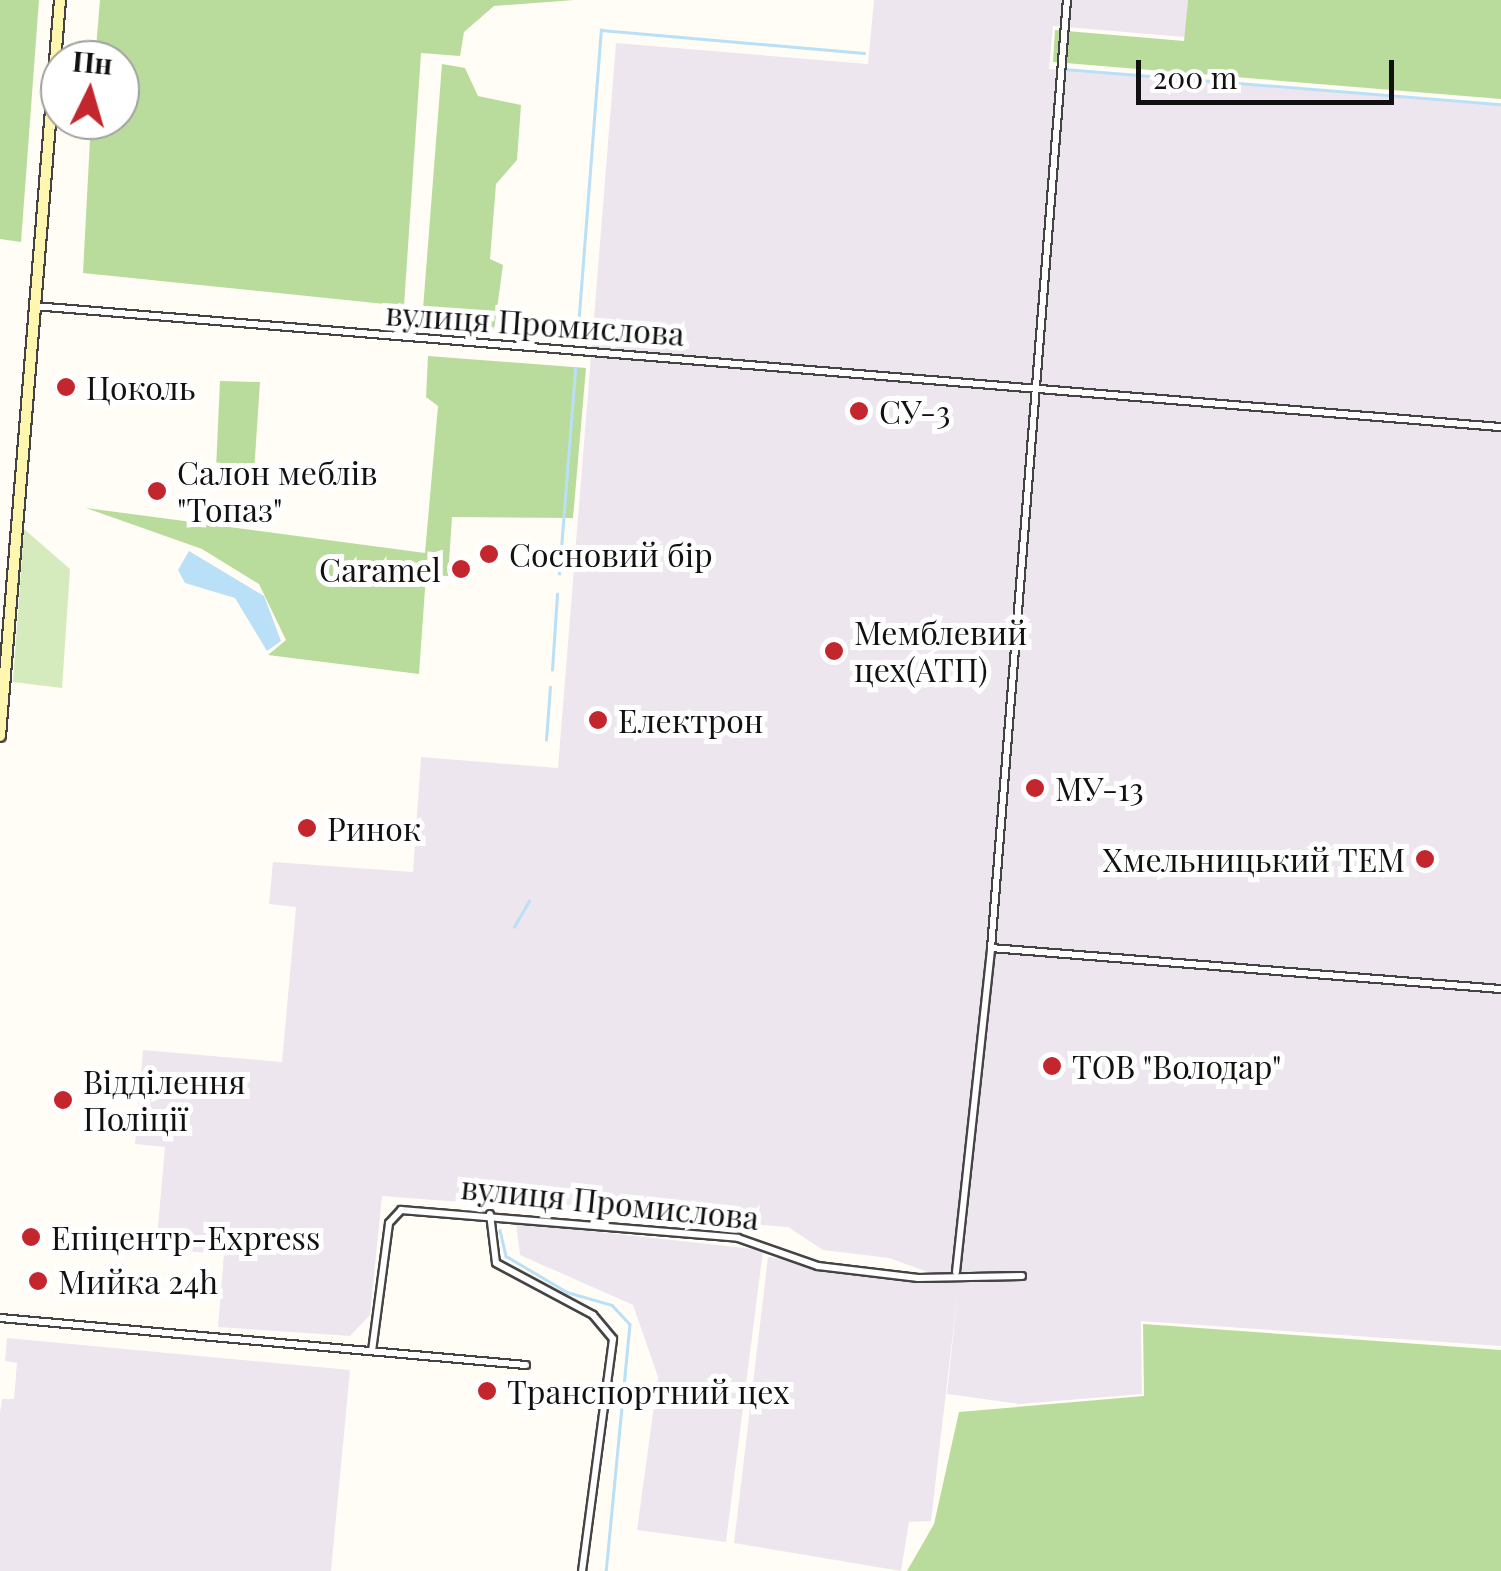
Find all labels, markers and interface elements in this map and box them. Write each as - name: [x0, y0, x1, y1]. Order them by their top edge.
- north arrow: [40, 40, 140, 140]
- scale bar: [1141, 40, 1398, 102]
- text: Пн: [71, 41, 114, 82]
- text: 200 m: [1153, 57, 1237, 97]
- street label: вулиця Промислова: [384, 293, 686, 353]
- place label: Цоколь: [86, 368, 195, 406]
- marker: Цоколь: [55, 376, 77, 398]
- place label: СУ-3: [879, 392, 950, 430]
- marker: СУ-3: [848, 400, 870, 422]
- place label: Салон меблів "Топаз": [177, 454, 378, 529]
- marker: Салон меблів "Топаз": [146, 480, 168, 502]
- place label: Сосновий бір: [509, 535, 713, 573]
- marker: Сосновий бір: [478, 543, 500, 565]
- place label: Caramel: [319, 550, 441, 588]
- marker: Caramel: [450, 558, 472, 580]
- place label: Мемблевий цех(АТП): [854, 614, 1027, 689]
- marker: Мемблевий цех(АТП): [823, 640, 845, 662]
- place label: Електрон: [618, 701, 763, 739]
- marker: Електрон: [587, 709, 609, 731]
- place label: МУ-13: [1055, 769, 1144, 807]
- marker: МУ-13: [1024, 777, 1046, 799]
- place label: Ринок: [327, 809, 421, 847]
- marker: Ринок: [296, 817, 318, 839]
- place label: Хмельницький ТЕМ: [1102, 840, 1405, 878]
- marker: Хмельницький ТЕМ: [1414, 848, 1436, 870]
- place label: ТОВ "Володар": [1072, 1047, 1282, 1085]
- marker: ТОВ "Володар": [1041, 1055, 1063, 1077]
- place label: Відділення Поліції: [83, 1063, 246, 1138]
- marker: Відділення Поліції: [52, 1089, 74, 1111]
- street label: вулиця Промислова: [459, 1167, 761, 1237]
- place label: Епіцентр-Express: [51, 1218, 320, 1256]
- marker: Епіцентр-Express: [20, 1226, 42, 1248]
- place label: Мийка 24һ: [58, 1262, 218, 1300]
- marker: Мийка 24һ: [27, 1270, 49, 1292]
- place label: Транспортний цех: [507, 1372, 790, 1410]
- marker: Транспортний цех: [476, 1380, 498, 1402]

